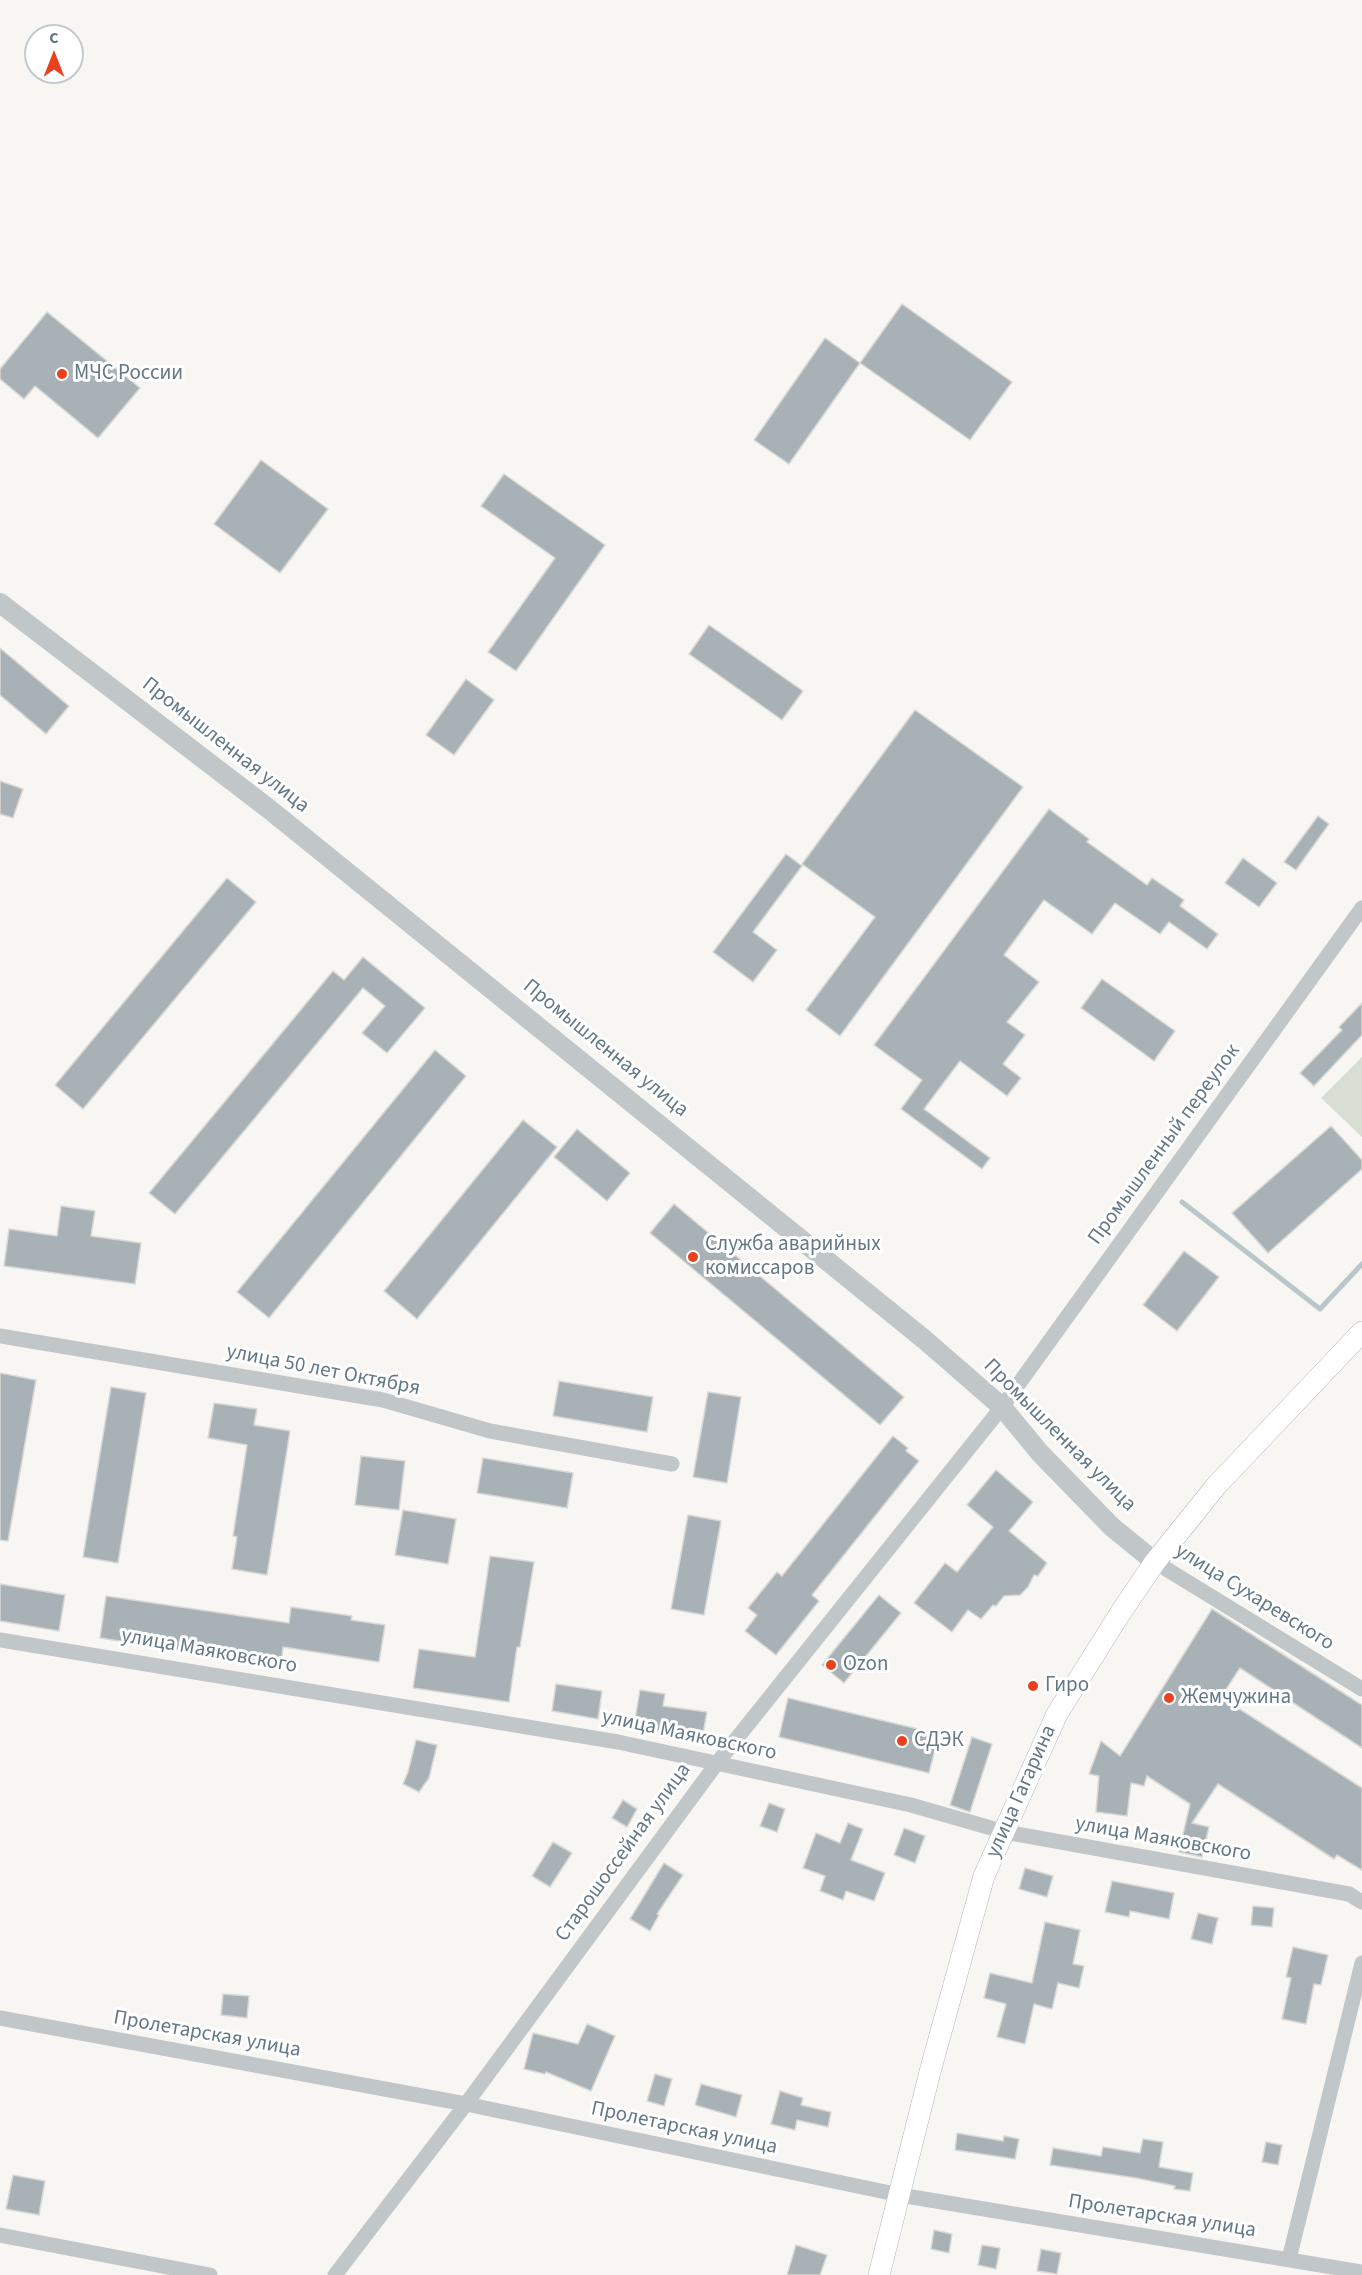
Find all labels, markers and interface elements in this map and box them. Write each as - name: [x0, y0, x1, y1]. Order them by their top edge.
- north arrow: [24, 24, 84, 84]
- text: С: [49, 27, 59, 49]
- place label: МЧС России: [74, 361, 183, 387]
- marker: МЧС России: [55, 367, 69, 381]
- street label: Промышленная улица: [136, 673, 314, 819]
- street label: Промышленная улица: [517, 975, 693, 1123]
- street label: Промышленный переулок: [1084, 1040, 1246, 1250]
- place label: Служба аварийных комиссаров: [705, 1232, 881, 1282]
- marker: Служба аварийных комиссаров: [686, 1250, 700, 1264]
- street label: улица 50 лет Октября: [224, 1340, 422, 1402]
- street label: Промышленная улица: [977, 1354, 1141, 1518]
- street label: улица Сухаревского: [1170, 1539, 1338, 1657]
- street label: улица Маяковского: [119, 1624, 299, 1680]
- place label: Ozon: [843, 1652, 888, 1678]
- marker: Ozon: [824, 1658, 838, 1672]
- place label: Гиро: [1045, 1673, 1089, 1699]
- marker: Гиро: [1026, 1679, 1040, 1693]
- place label: Жемчужина: [1181, 1685, 1291, 1711]
- marker: Жемчужина: [1162, 1691, 1176, 1705]
- street label: улица Маяковского: [599, 1705, 779, 1767]
- street label: улица Гагарина: [981, 1722, 1063, 1862]
- place label: СДЭК: [914, 1728, 964, 1754]
- marker: СДЭК: [895, 1734, 909, 1748]
- street label: Старошоссейная улица: [551, 1759, 697, 1947]
- street label: улица Маяковского: [1073, 1812, 1253, 1868]
- street label: Пролетарская улица: [111, 2006, 303, 2064]
- street label: Пролетарская улица: [589, 2097, 779, 2161]
- street label: Пролетарская улица: [1066, 2190, 1258, 2244]

